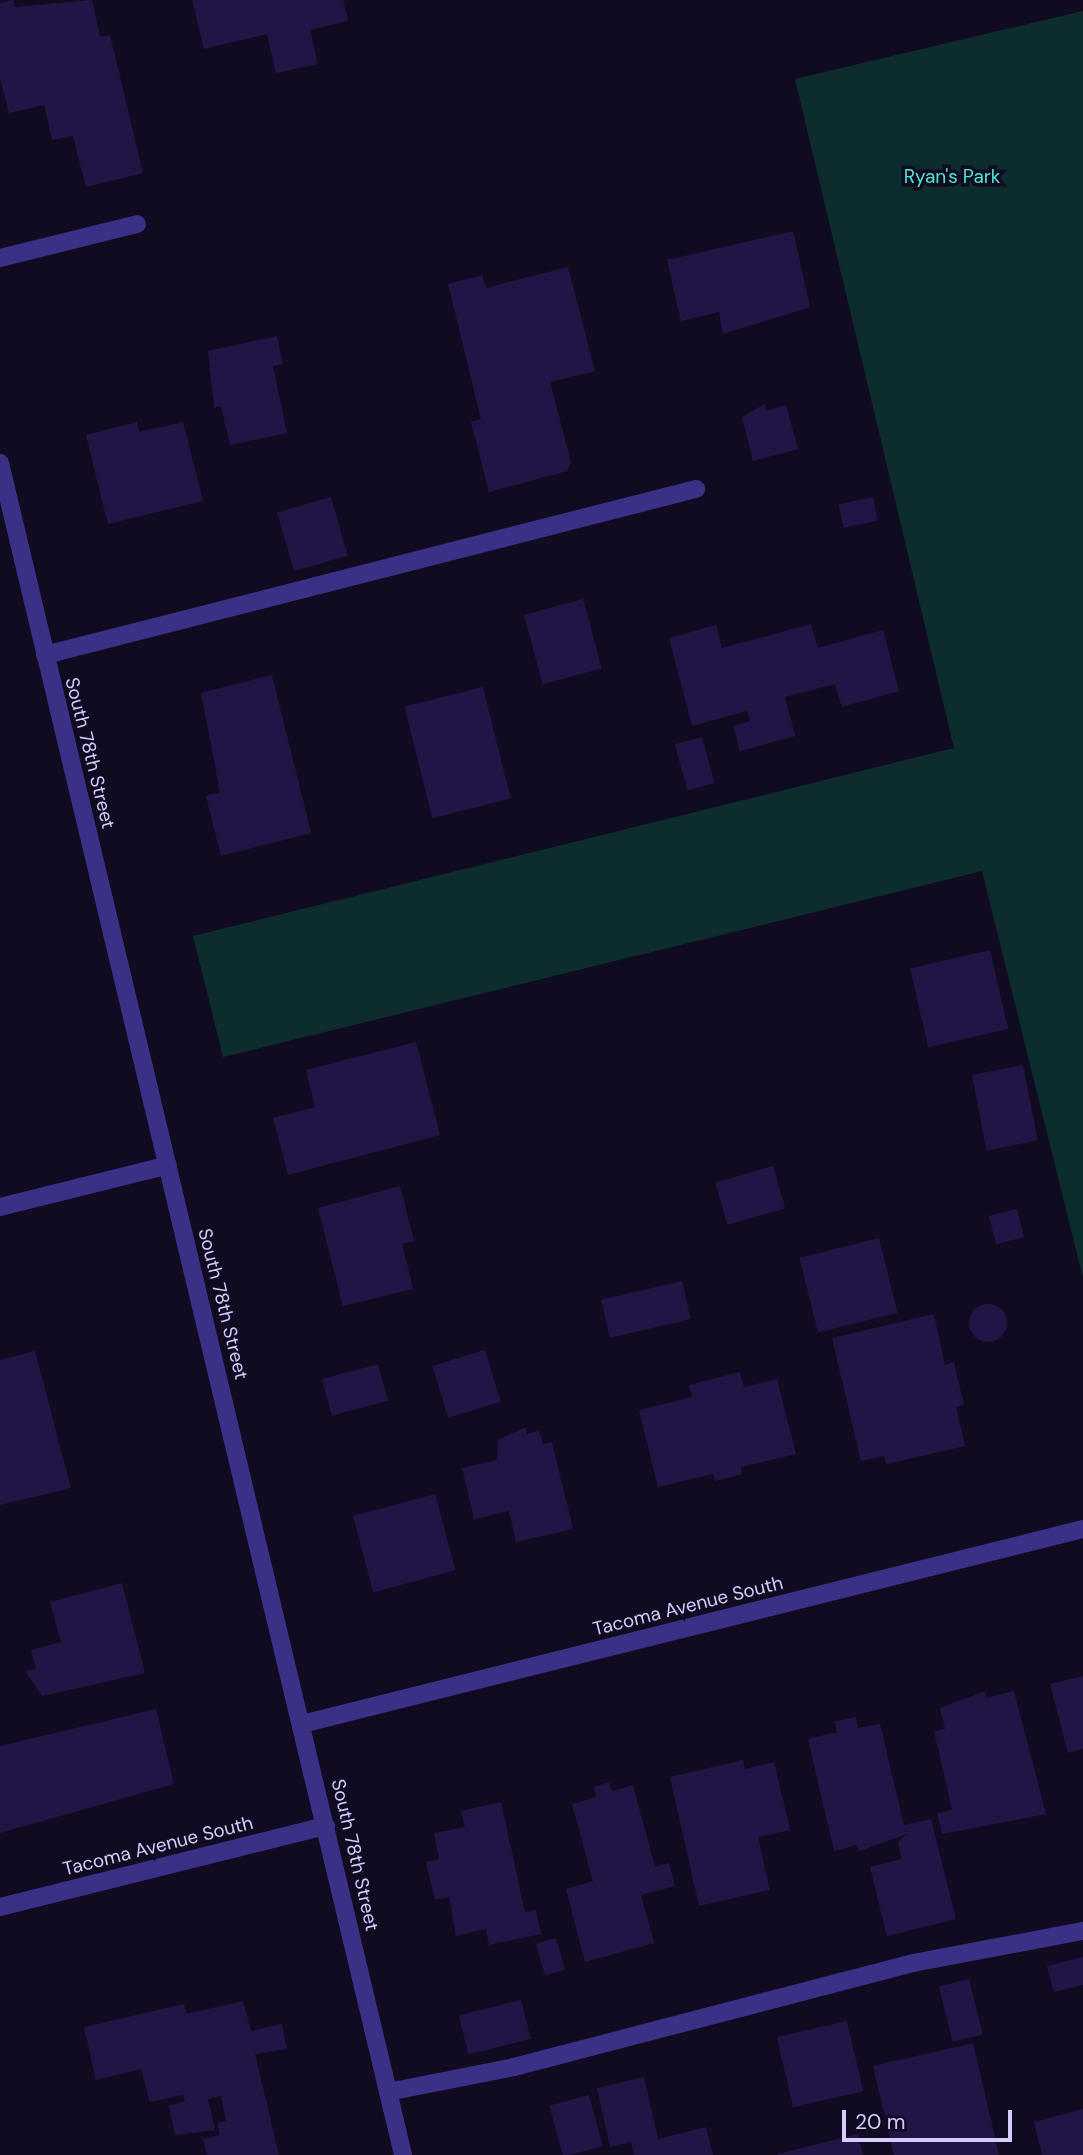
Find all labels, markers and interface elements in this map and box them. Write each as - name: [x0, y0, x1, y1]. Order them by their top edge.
- park label: Ryan's Park: [904, 166, 1000, 188]
- street label: South 78th Street: [60, 675, 120, 831]
- street label: South 78th Street: [193, 1226, 253, 1382]
- street label: Tacoma Avenue South: [591, 1571, 785, 1641]
- street label: South 78th Street: [326, 1777, 384, 1933]
- street label: Tacoma Avenue South: [61, 1811, 255, 1881]
- scale bar: [845, 2096, 1015, 2140]
- text: 20 m: [855, 2108, 906, 2136]

